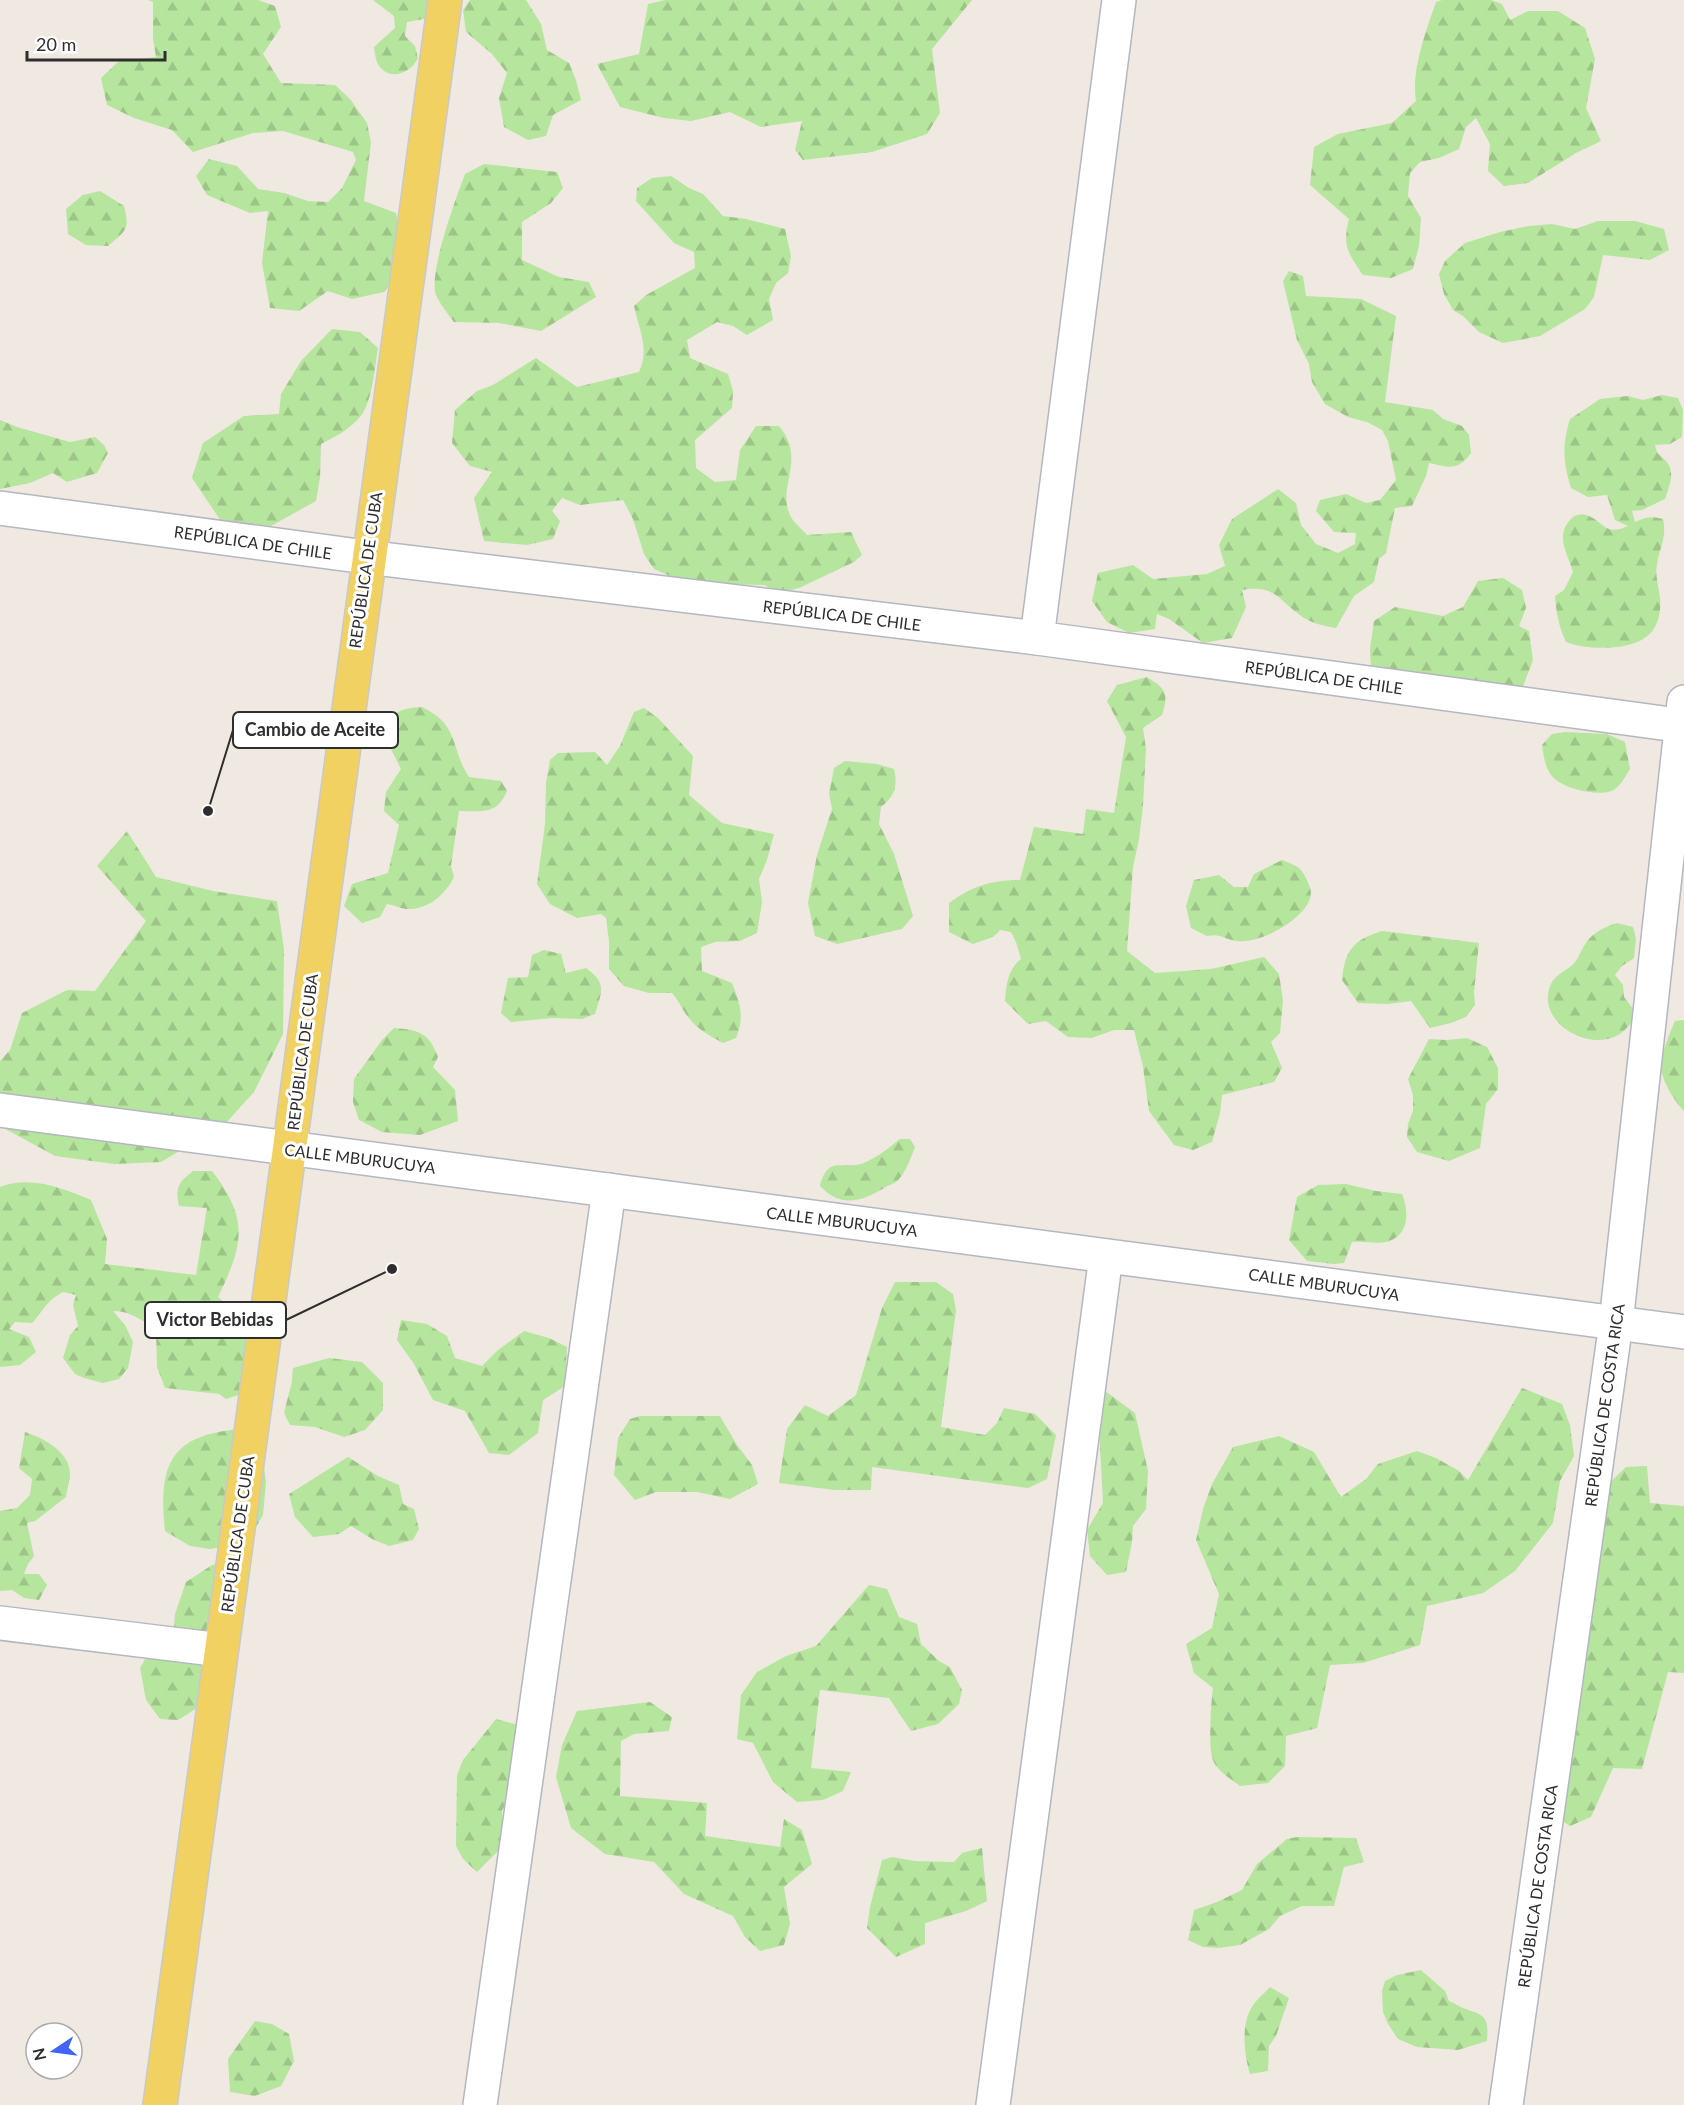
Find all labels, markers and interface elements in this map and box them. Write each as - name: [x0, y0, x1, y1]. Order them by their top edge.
- scale bar: [27, 24, 165, 62]
- text: 20 m: [36, 33, 76, 55]
- street label: REPÚBLICA DE CUBA: [345, 490, 385, 649]
- street label: REPÚBLICA DE CHILE: [173, 522, 333, 562]
- street label: REPÚBLICA DE CHILE: [762, 596, 922, 634]
- street label: REPÚBLICA DE CHILE: [1244, 657, 1404, 697]
- callout: Cambio de Aceite: [233, 712, 398, 748]
- text: Cambio de Aceite: [245, 718, 386, 740]
- street label: REPÚBLICA DE CUBA: [283, 972, 321, 1131]
- street label: CALLE MBURUCUYA: [283, 1139, 437, 1177]
- street label: CALLE MBURUCUYA: [765, 1202, 919, 1240]
- street label: CALLE MBURUCUYA: [1247, 1264, 1401, 1304]
- callout: Victor Bebidas: [145, 1302, 286, 1338]
- street label: REPÚBLICA DE COSTA RICA: [1580, 1302, 1628, 1508]
- text: Victor Bebidas: [156, 1308, 273, 1330]
- street label: REPÚBLICA DE CUBA: [217, 1454, 257, 1613]
- street label: REPÚBLICA DE COSTA RICA: [1513, 1783, 1561, 1989]
- north arrow: [24, 2021, 84, 2081]
- text: N: [28, 2046, 50, 2063]

